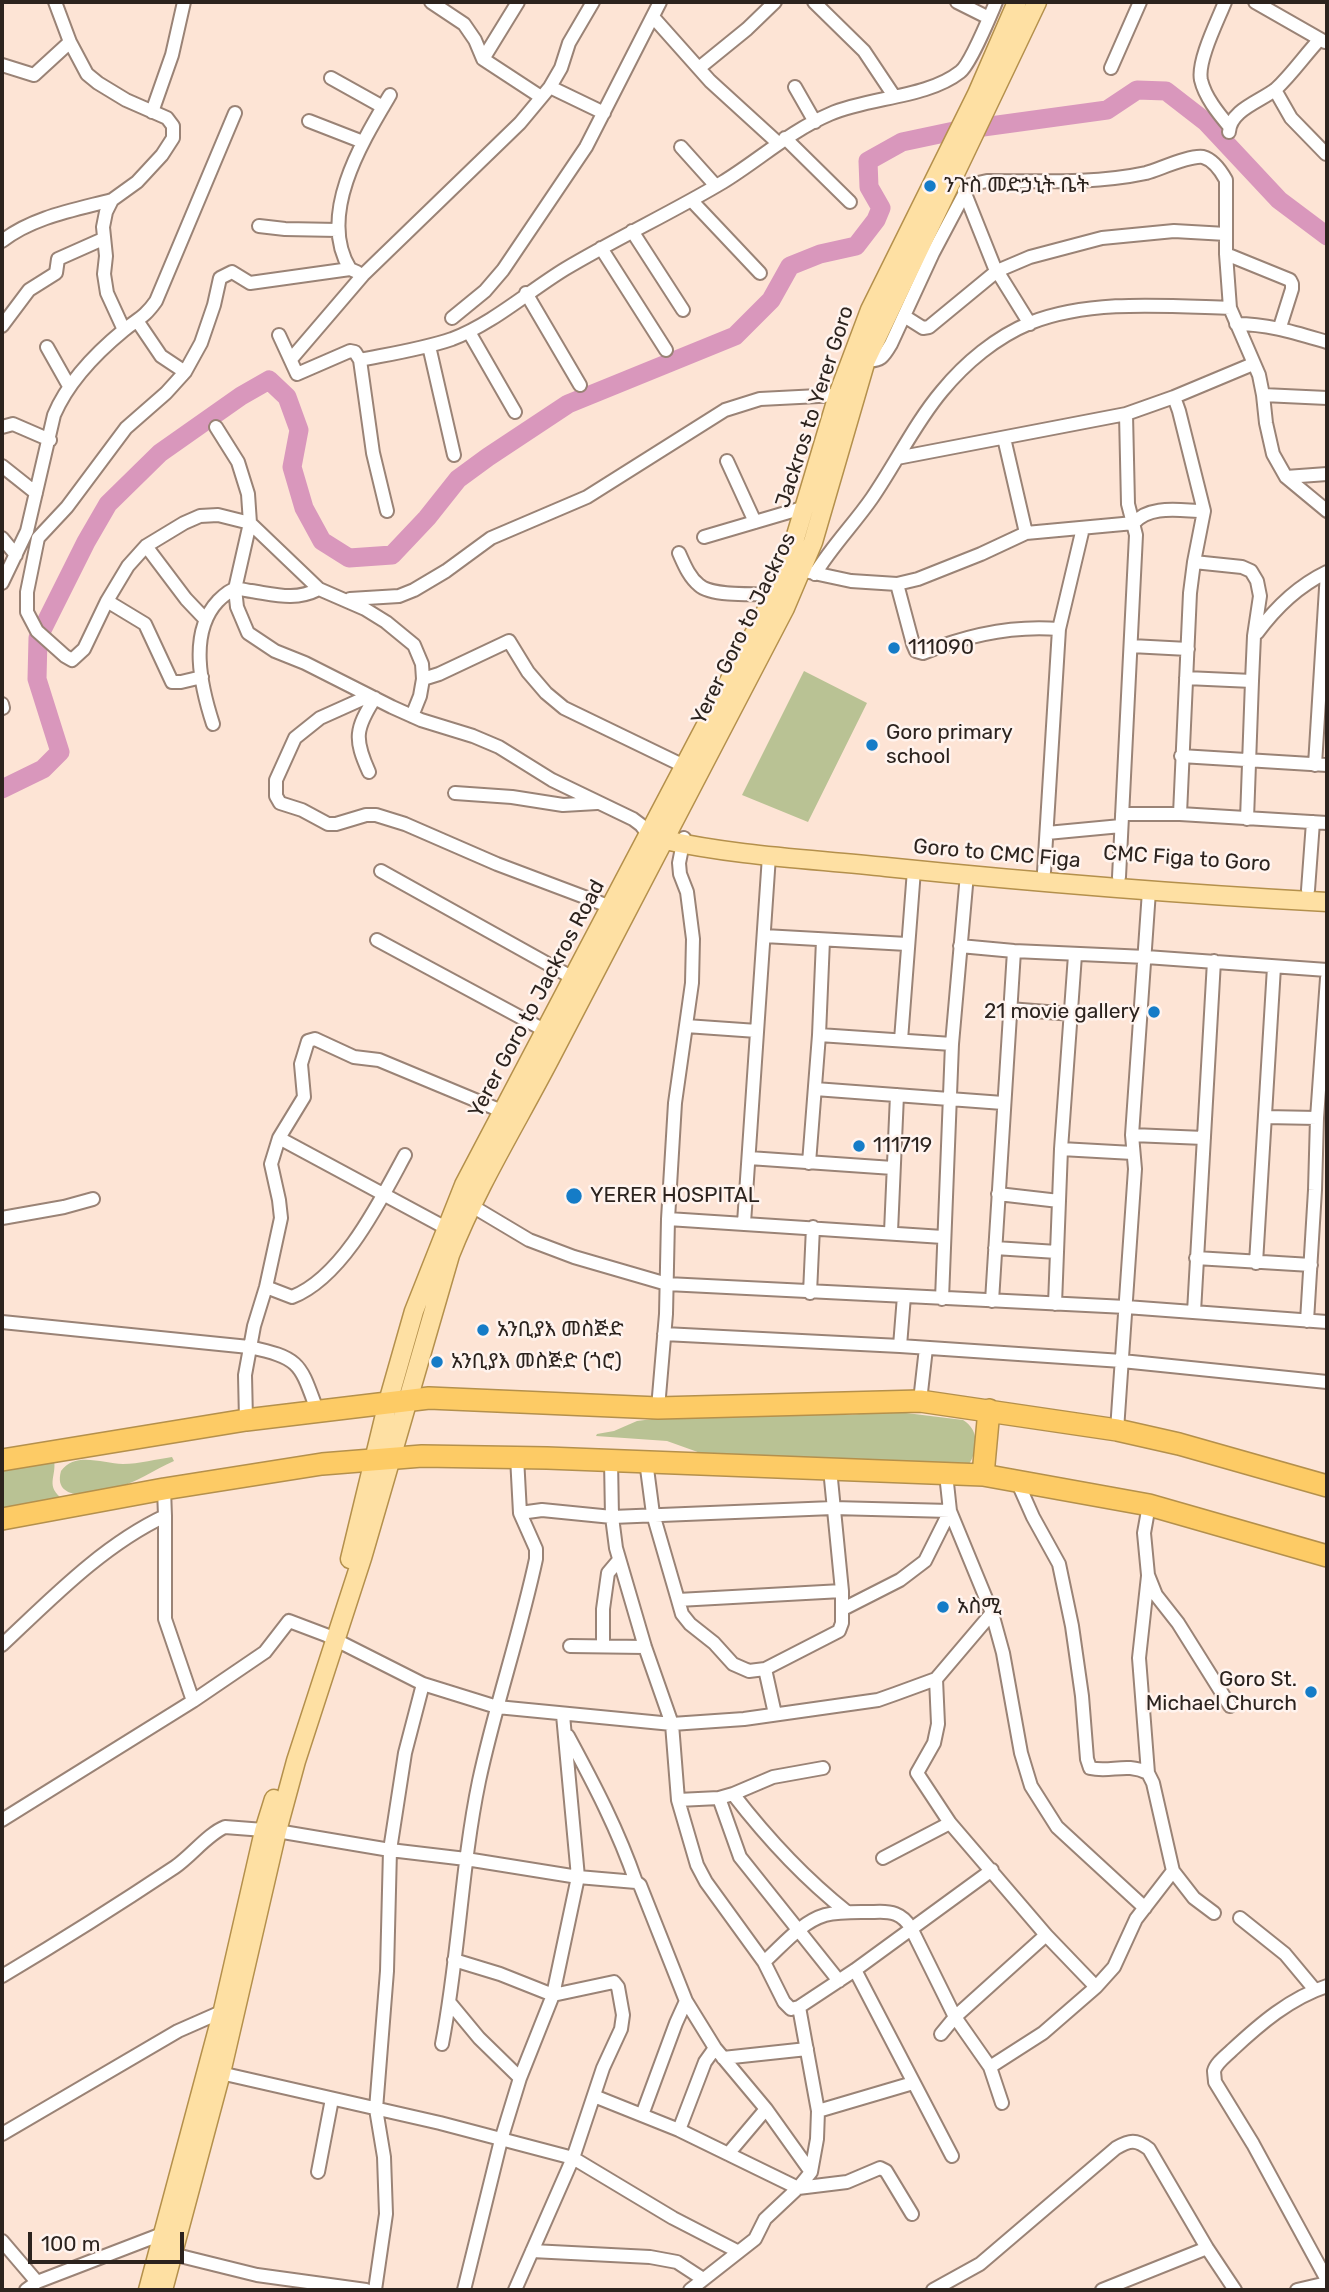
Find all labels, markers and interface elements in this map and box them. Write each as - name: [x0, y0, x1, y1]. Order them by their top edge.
- place label: ንጉስ መድኃኒት ቤት: [944, 173, 1089, 199]
- marker: ንጉስ መድኃኒት ቤት: [922, 178, 938, 194]
- street label: Jackros to Yerer Goro: [770, 303, 860, 511]
- street label: Yerer Goro to Jackros: [686, 529, 802, 729]
- place label: 111090: [908, 635, 974, 661]
- marker: 111090: [886, 640, 902, 656]
- place label: Goro primary school: [886, 720, 1013, 770]
- marker: Goro primary school: [864, 737, 880, 753]
- street label: Goro to CMC Figa: [912, 834, 1082, 874]
- street label: CMC Figa to Goro: [1102, 841, 1272, 877]
- street label: Yerer Goro to Jackros Road: [464, 876, 610, 1122]
- place label: 21 movie gallery: [984, 999, 1140, 1025]
- marker: 21 movie gallery: [1146, 1004, 1162, 1020]
- place label: 111719: [873, 1133, 932, 1159]
- marker: 111719: [851, 1138, 867, 1154]
- place label: YERER HOSPITAL: [590, 1183, 760, 1209]
- marker: YERER HOSPITAL: [564, 1186, 584, 1206]
- place label: አንቢያእ መስጅድ: [497, 1317, 624, 1343]
- marker: አንቢያእ መስጅድ: [475, 1322, 491, 1338]
- place label: አንቢያእ መስጅድ (ጎሮ): [451, 1349, 622, 1375]
- marker: አንቢያእ መስጅድ (ጎሮ): [429, 1354, 445, 1370]
- place label: አስሚ: [957, 1594, 1002, 1620]
- marker: አስሚ: [935, 1599, 951, 1615]
- place label: Goro St. Michael Church: [1146, 1667, 1297, 1717]
- marker: Goro St. Michael Church: [1303, 1684, 1319, 1700]
- scale bar: [32, 2218, 187, 2262]
- text: 100 m: [41, 2231, 100, 2256]

